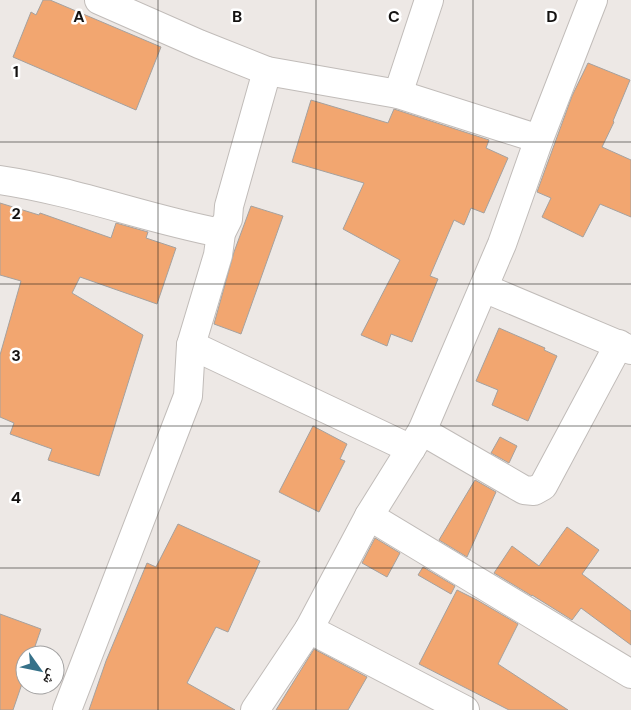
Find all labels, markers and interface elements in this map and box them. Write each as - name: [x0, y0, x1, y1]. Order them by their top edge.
- text: A: [73, 6, 85, 27]
- text: B: [232, 6, 242, 27]
- text: C: [388, 6, 400, 27]
- text: D: [546, 6, 558, 27]
- text: 1: [13, 61, 19, 82]
- text: 2: [11, 203, 21, 224]
- text: 3: [11, 345, 21, 366]
- text: 4: [11, 487, 21, 508]
- north arrow: [15, 645, 65, 695]
- text: ش: [39, 666, 62, 688]

